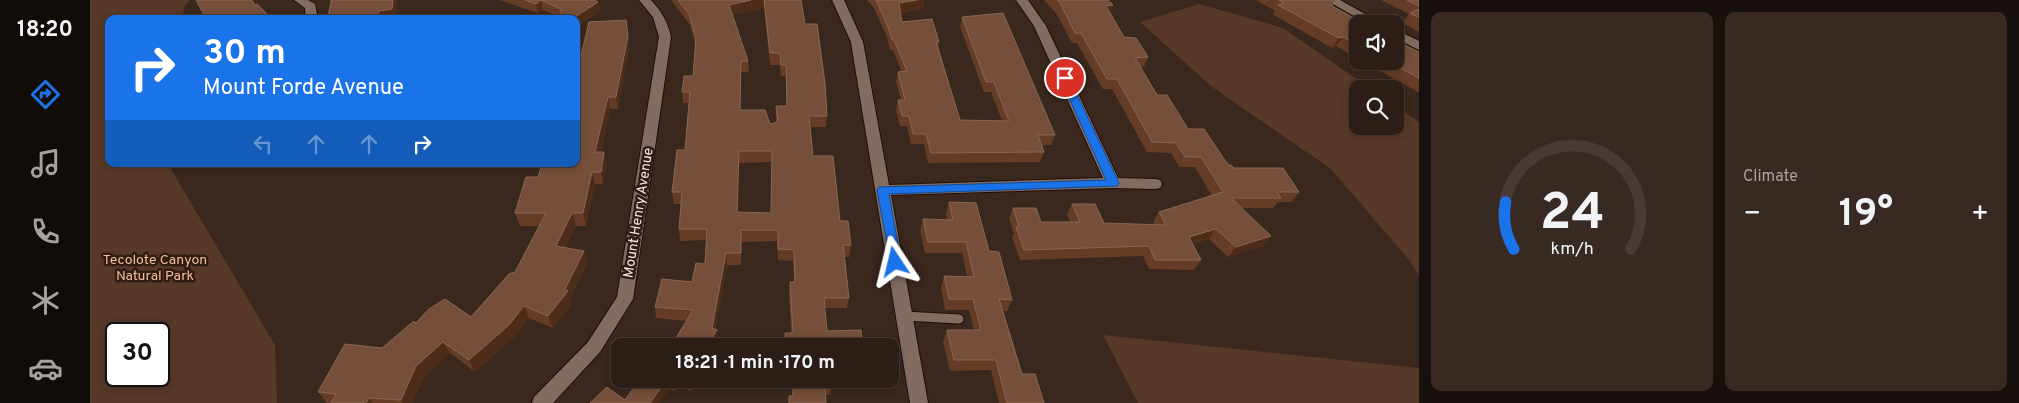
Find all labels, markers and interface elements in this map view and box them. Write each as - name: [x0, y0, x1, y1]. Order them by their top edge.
- map controls: [1349, 15, 1404, 135]
- button: sound: [1349, 15, 1404, 70]
- text: 18:20: [17, 17, 73, 44]
- text: 30 m: [203, 32, 286, 76]
- icon: right: [120, 35, 185, 100]
- pin: [1044, 57, 1086, 99]
- icon: arrive: [1051, 64, 1079, 92]
- text: Mount Forde Avenue: [203, 75, 404, 102]
- icon: directions: [28, 77, 63, 112]
- button: search: [1349, 80, 1404, 135]
- icon: left: [249, 130, 277, 158]
- icon: ahead: [302, 130, 330, 158]
- icon: ahead: [355, 130, 383, 158]
- icon: right: [408, 130, 436, 158]
- icon: music: [28, 146, 63, 181]
- street label: Mount Henry Avenue: [620, 147, 658, 279]
- text: Climate: [1743, 167, 1798, 187]
- text: 24: [1539, 182, 1605, 248]
- text: 19°: [1839, 191, 1893, 240]
- text: −: [1743, 197, 1761, 233]
- text: +: [1971, 197, 1989, 233]
- icon: phone: [28, 214, 63, 249]
- position arrow: [868, 235, 920, 287]
- text: km/h: [1550, 238, 1594, 261]
- park label: Tecolote Canyon Natural Park: [103, 252, 207, 285]
- icon: climate: [28, 283, 63, 318]
- speed limit sign: 30: [105, 322, 170, 387]
- icon: car: [28, 351, 63, 386]
- text: 18:21 · 1 min · 170 m: [675, 351, 835, 375]

